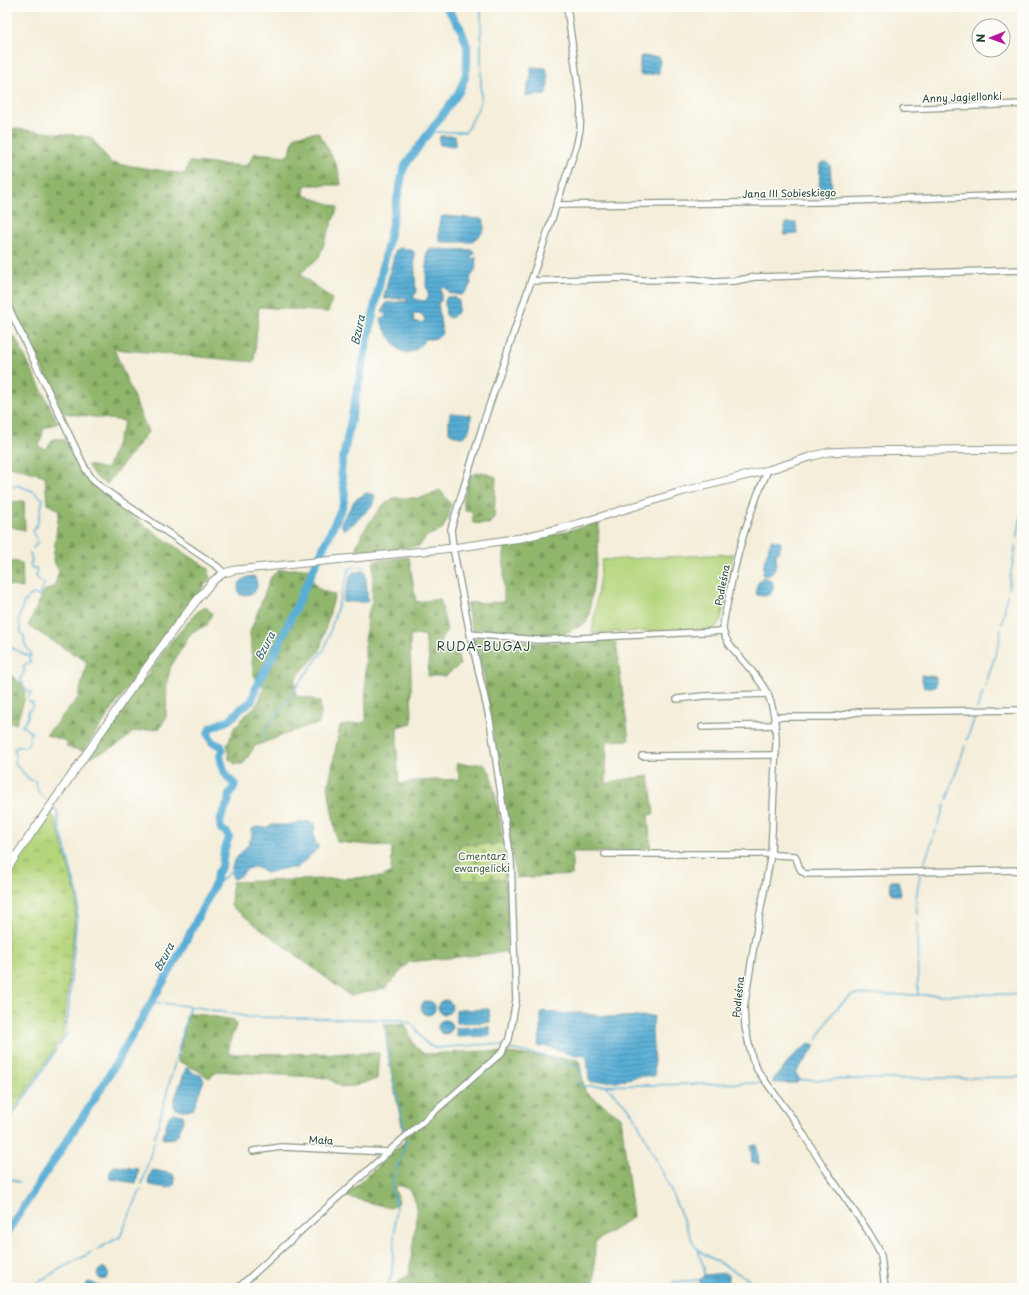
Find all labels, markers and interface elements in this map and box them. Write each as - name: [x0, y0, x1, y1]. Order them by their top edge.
- north arrow: [971, 18, 1011, 58]
- text: N: [972, 33, 989, 43]
- street label: Anny Jagiellonki: [922, 88, 1002, 106]
- street label: Jana III Sobieskiego: [742, 184, 837, 201]
- water label: Bzura: [346, 313, 369, 347]
- street label: Podleśna: [710, 562, 733, 607]
- water label: Bzura: [250, 628, 279, 663]
- district label: RUDA-BUGAJ: [436, 637, 532, 655]
- park label: Cmentarz ewangelicki: [454, 848, 510, 875]
- water label: Bzura: [149, 939, 178, 974]
- street label: Podleśna: [728, 975, 747, 1018]
- street label: Mała: [308, 1131, 334, 1148]

